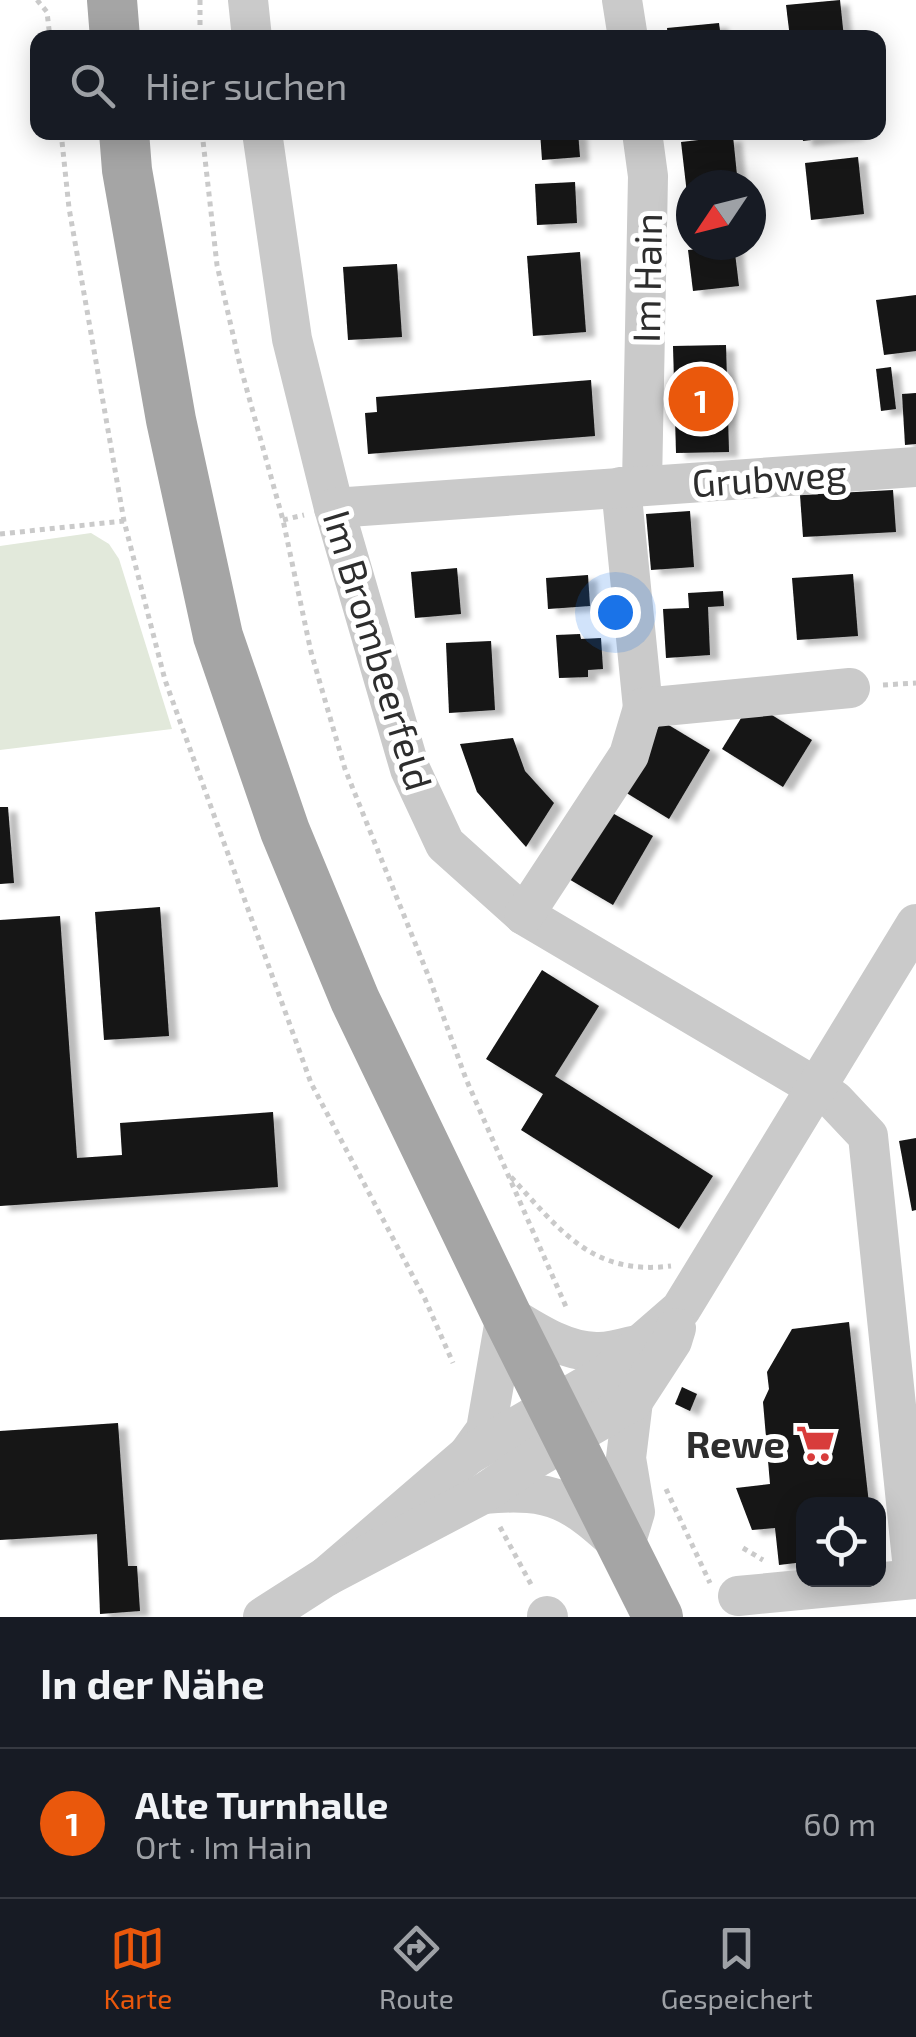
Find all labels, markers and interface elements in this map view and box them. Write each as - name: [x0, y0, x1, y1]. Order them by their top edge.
- search box: [30, 30, 886, 140]
- icon: search: [65, 58, 120, 113]
- text: Hier suchen: [145, 62, 347, 108]
- north arrow: [676, 170, 766, 260]
- street label: Im Hain: [622, 213, 670, 343]
- pin: 1: [668, 362, 734, 436]
- street label: Grubweg: [690, 449, 848, 505]
- street label: Im Brombeerfeld: [315, 505, 443, 795]
- your location: [590, 587, 641, 638]
- place label: Rewe: [686, 1420, 785, 1466]
- supermarket icon: Rewe: [794, 1422, 836, 1464]
- map controls: [796, 1497, 886, 1587]
- button: locate: [796, 1497, 886, 1587]
- text: In der Nähe: [40, 1657, 265, 1707]
- text: Alte Turnhalle: [135, 1781, 389, 1827]
- text: 1: [66, 1804, 79, 1842]
- text: 60 m: [803, 1804, 876, 1842]
- text: Ort · Im Hain: [135, 1827, 312, 1865]
- tab: Karte: [103, 1921, 172, 2015]
- tab: Route: [379, 1921, 454, 2015]
- tab: Gespeichert: [661, 1921, 813, 2015]

